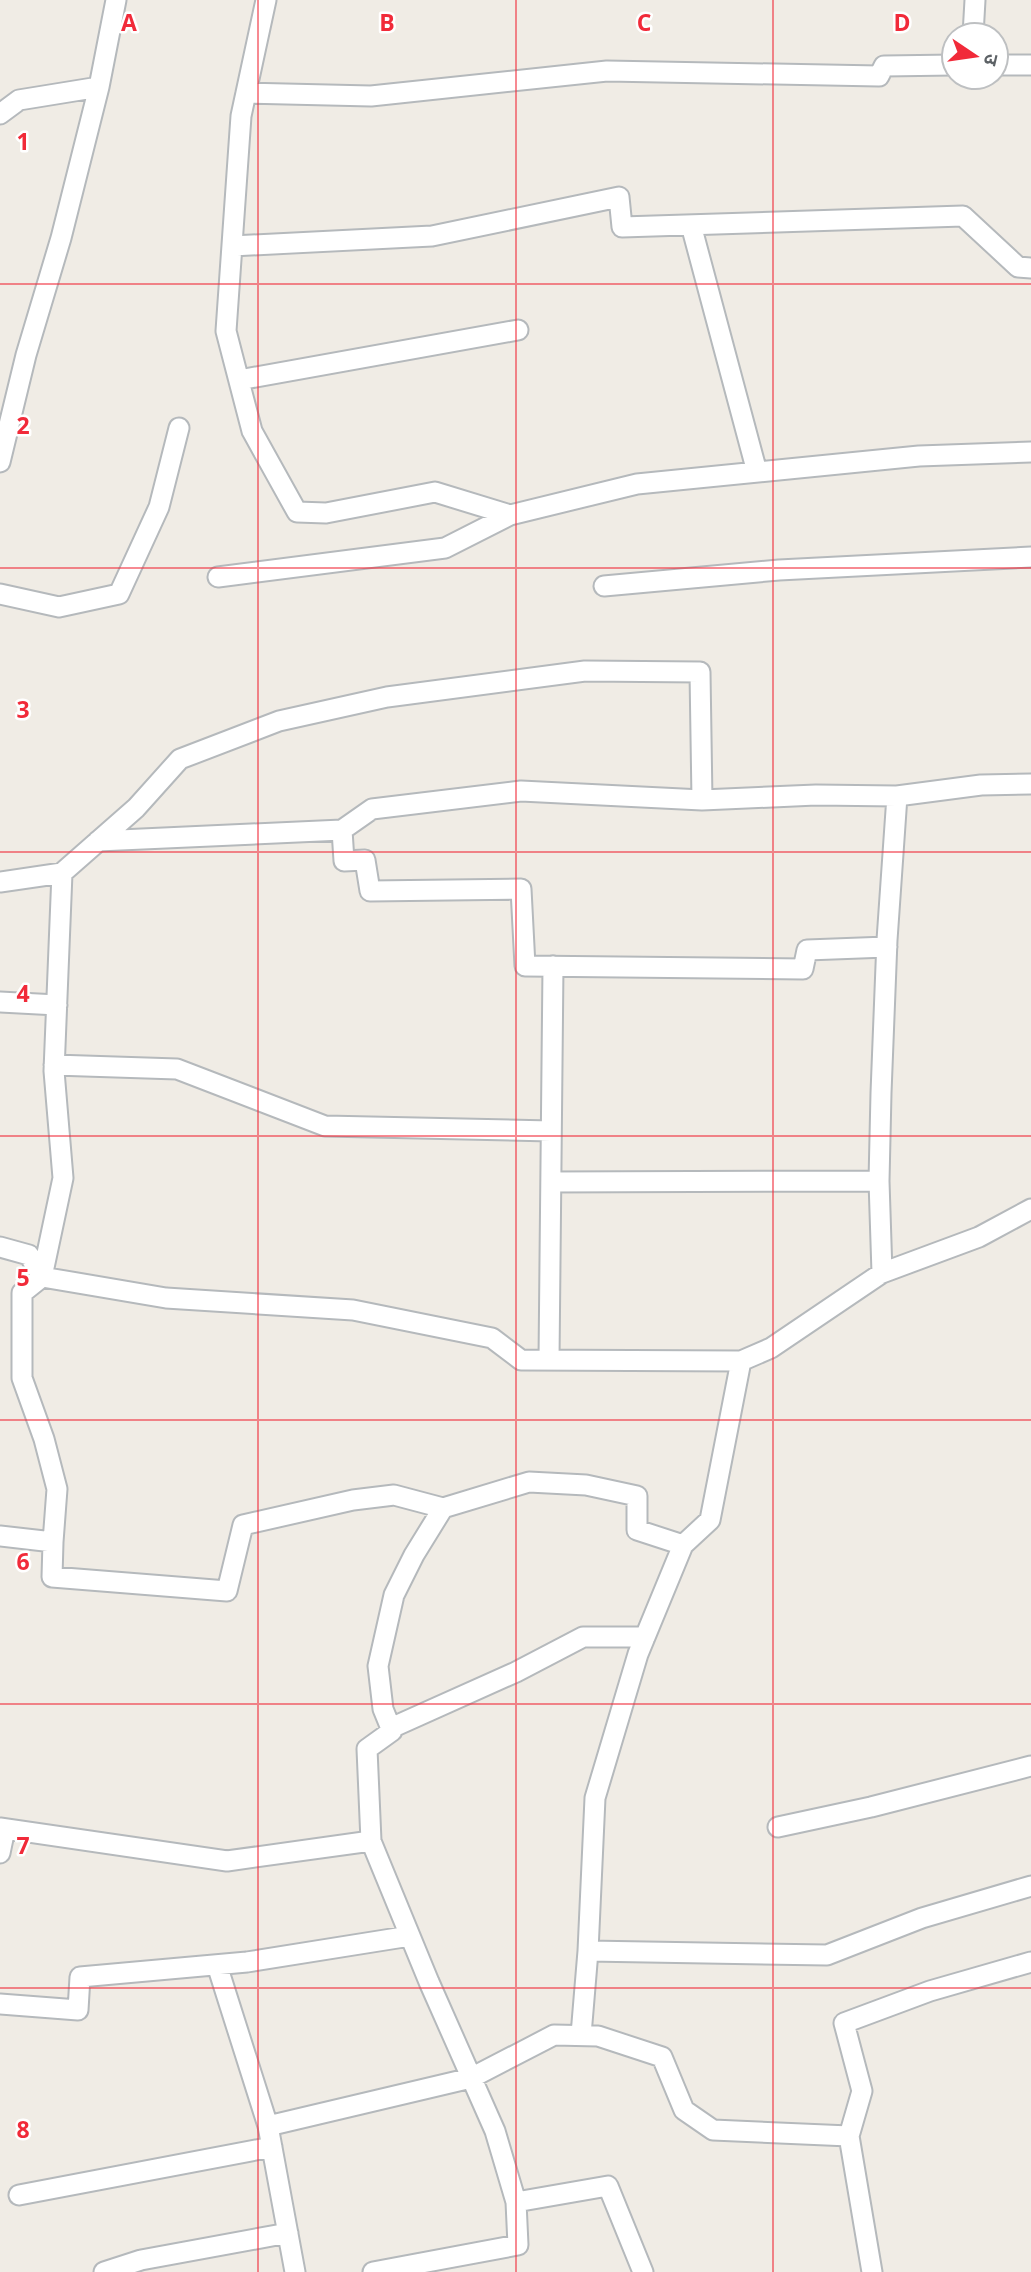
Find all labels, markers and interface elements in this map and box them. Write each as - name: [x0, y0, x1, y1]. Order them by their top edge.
- text: A: [121, 6, 137, 38]
- text: B: [379, 6, 395, 38]
- text: C: [637, 6, 651, 38]
- text: D: [893, 6, 911, 38]
- north arrow: [940, 21, 1010, 91]
- text: उ: [977, 51, 1005, 69]
- text: 1: [16, 125, 30, 157]
- text: 2: [16, 409, 30, 441]
- text: 3: [16, 693, 30, 725]
- text: 4: [16, 977, 30, 1009]
- text: 5: [16, 1261, 30, 1293]
- text: 6: [16, 1545, 30, 1577]
- text: 7: [16, 1829, 30, 1861]
- text: 8: [16, 2113, 30, 2145]

